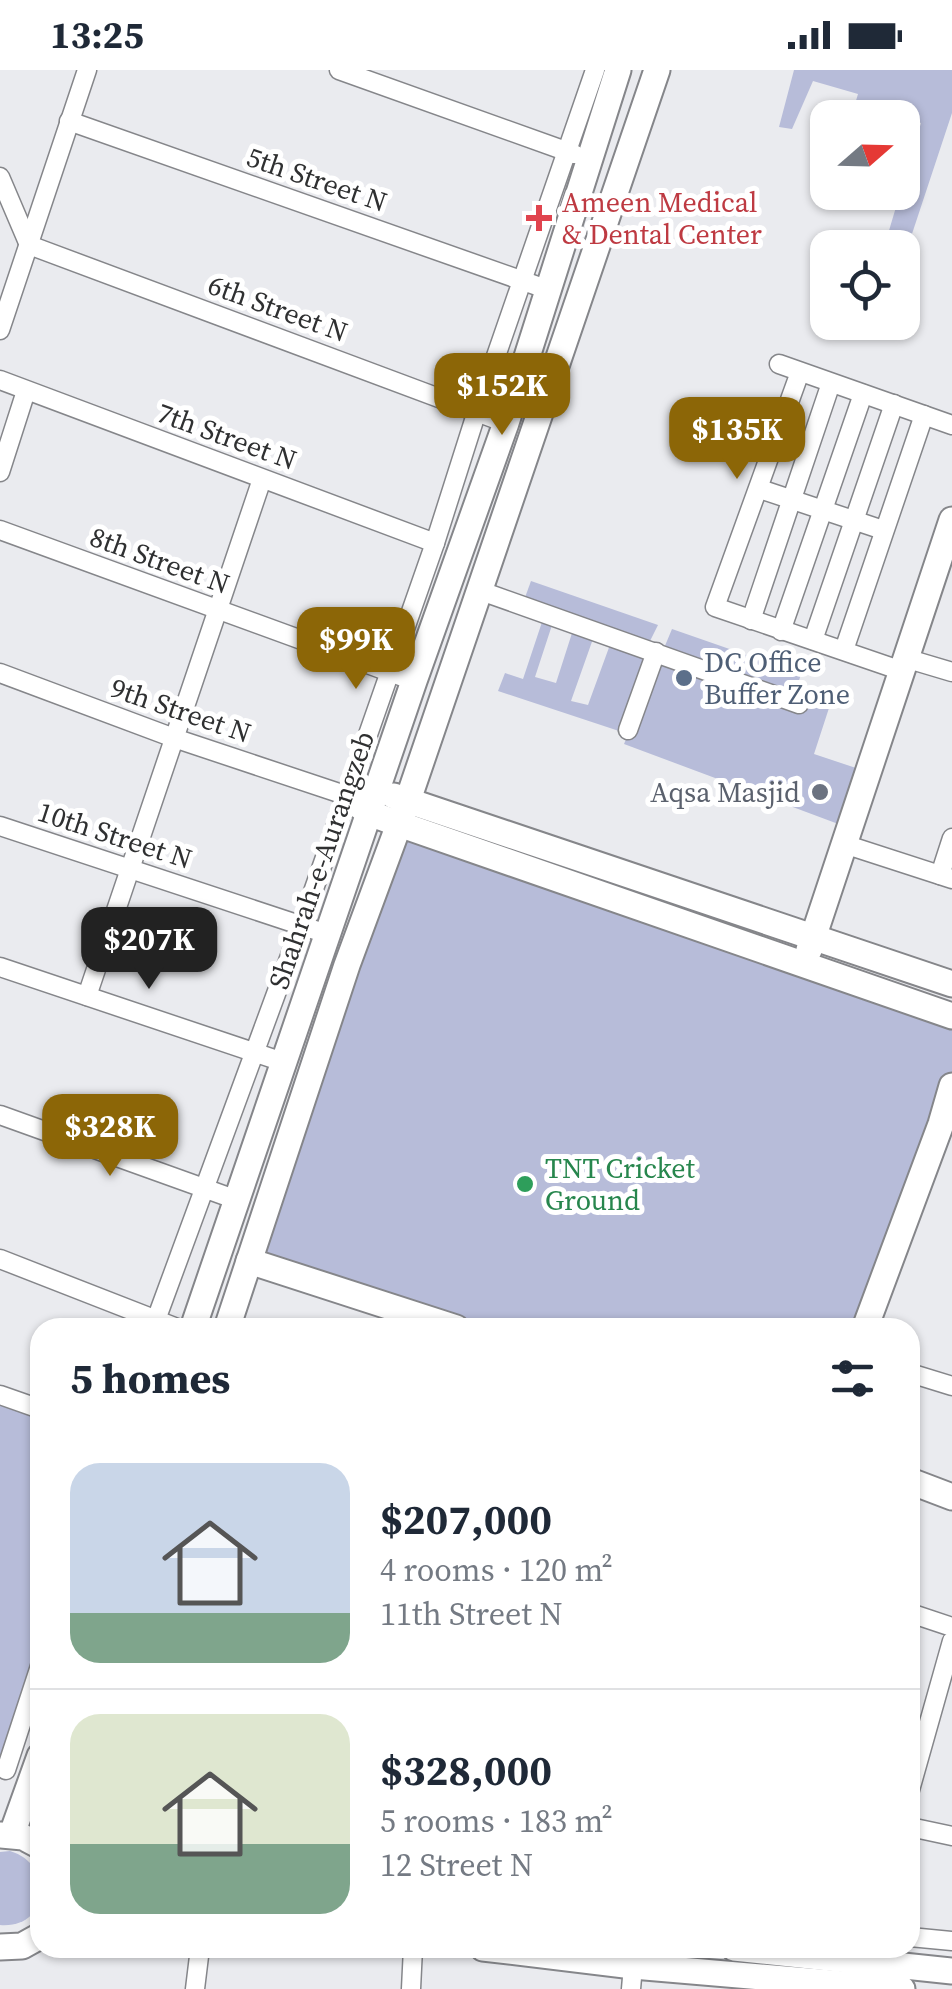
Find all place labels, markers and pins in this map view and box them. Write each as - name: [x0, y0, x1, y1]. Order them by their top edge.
- place label: Ameen Medical & Dental Center: [562, 183, 762, 253]
- marker: Ameen Medical & Dental Center: [526, 205, 552, 231]
- pin: $152K: [432, 353, 572, 438]
- pin: $135K: [667, 397, 807, 482]
- pin: $99K: [297, 607, 415, 692]
- place label: DC Office Buffer Zone: [704, 643, 850, 713]
- marker: DC Office Buffer Zone: [673, 667, 695, 689]
- place label: Aqsa Masjid: [650, 773, 800, 811]
- marker: Aqsa Masjid: [809, 781, 831, 803]
- pin: $207K: [79, 907, 219, 992]
- pin: $328K: [40, 1094, 180, 1179]
- place label: TNT Cricket Ground: [545, 1149, 696, 1219]
- marker: TNT Cricket Ground: [514, 1173, 536, 1195]

